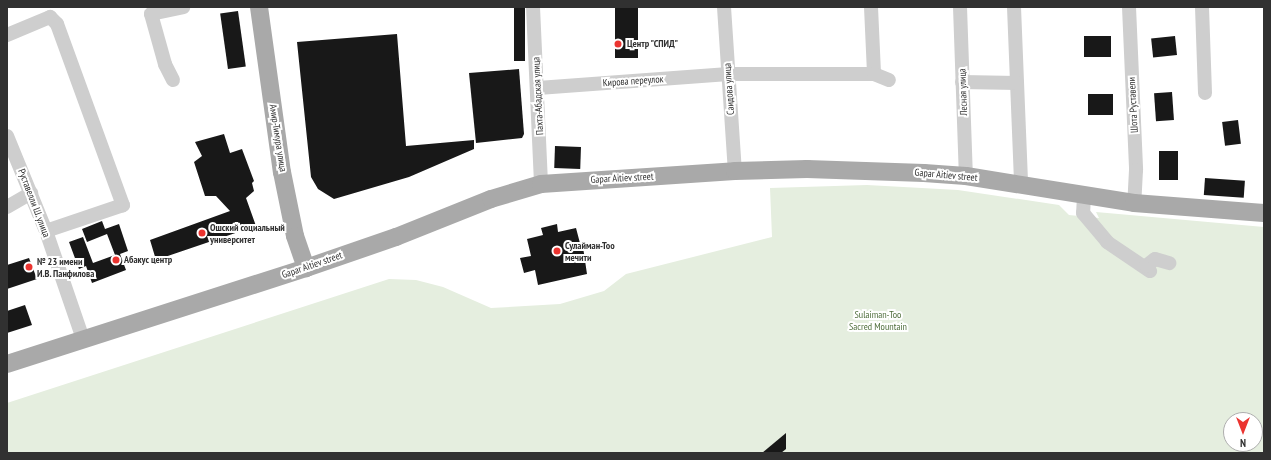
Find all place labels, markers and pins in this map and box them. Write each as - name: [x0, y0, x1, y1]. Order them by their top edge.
- marker: Центр "СПИД": [612, 38, 624, 50]
- place label: Центр "СПИД": [627, 38, 679, 50]
- place label: Ошский социальный университет: [210, 221, 285, 244]
- marker: Ошский социальный университет: [197, 228, 207, 238]
- place label: Сулайман-Тоо мечити: [565, 239, 615, 262]
- marker: Сулайман-Тоо мечити: [552, 246, 562, 256]
- place label: Абакус центр: [124, 254, 172, 266]
- place label: № 23 имени И.В. Панфилова: [37, 255, 95, 278]
- marker: Абакус центр: [111, 255, 121, 265]
- marker: № 23 имени И.В. Панфилова: [24, 262, 34, 272]

